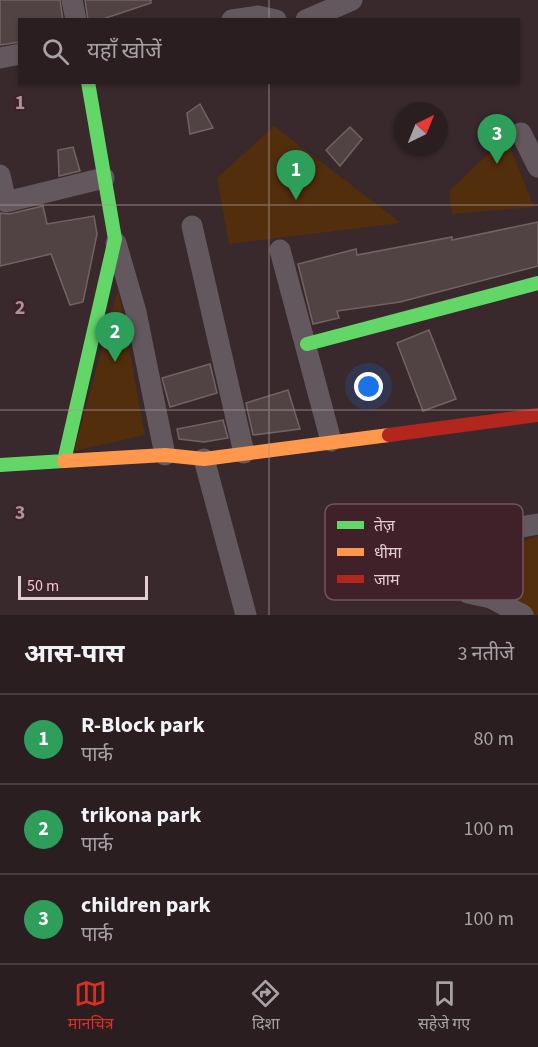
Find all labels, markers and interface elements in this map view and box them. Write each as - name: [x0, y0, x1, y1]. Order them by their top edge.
- search box: [18, 18, 520, 84]
- icon: search: [39, 35, 72, 68]
- text: यहाँ खोजें: [87, 35, 162, 67]
- text: 1: [15, 89, 25, 117]
- north arrow: [394, 102, 448, 156]
- pin: 3: [478, 114, 516, 164]
- pin: 1: [276, 150, 316, 200]
- text: 2: [15, 294, 25, 322]
- pin: 2: [96, 312, 134, 362]
- your location: [354, 372, 383, 401]
- text: 3: [15, 499, 25, 527]
- legend: [325, 504, 523, 600]
- text: तेज़: [374, 515, 396, 537]
- text: धीमा: [374, 542, 403, 564]
- text: जाम: [374, 569, 400, 591]
- scale bar: [18, 573, 148, 600]
- text: 50 m: [27, 575, 59, 597]
- text: आस-पास: [24, 635, 124, 672]
- text: 3 नतीजे: [458, 640, 514, 668]
- text: R-Block park: [81, 709, 204, 741]
- text: 1: [38, 725, 49, 753]
- text: 80 m: [474, 725, 514, 753]
- text: पार्क: [81, 741, 113, 769]
- text: trikona park: [81, 799, 201, 831]
- text: 2: [38, 815, 49, 843]
- text: 100 m: [464, 815, 514, 843]
- text: पार्क: [81, 831, 113, 859]
- text: children park: [81, 889, 211, 921]
- text: 3: [38, 905, 49, 933]
- text: 100 m: [464, 905, 514, 933]
- text: पार्क: [81, 921, 113, 949]
- tab: मानचित्र: [68, 977, 114, 1036]
- tab: दिशा: [249, 977, 282, 1036]
- tab: सहेजे गए: [418, 977, 470, 1036]

